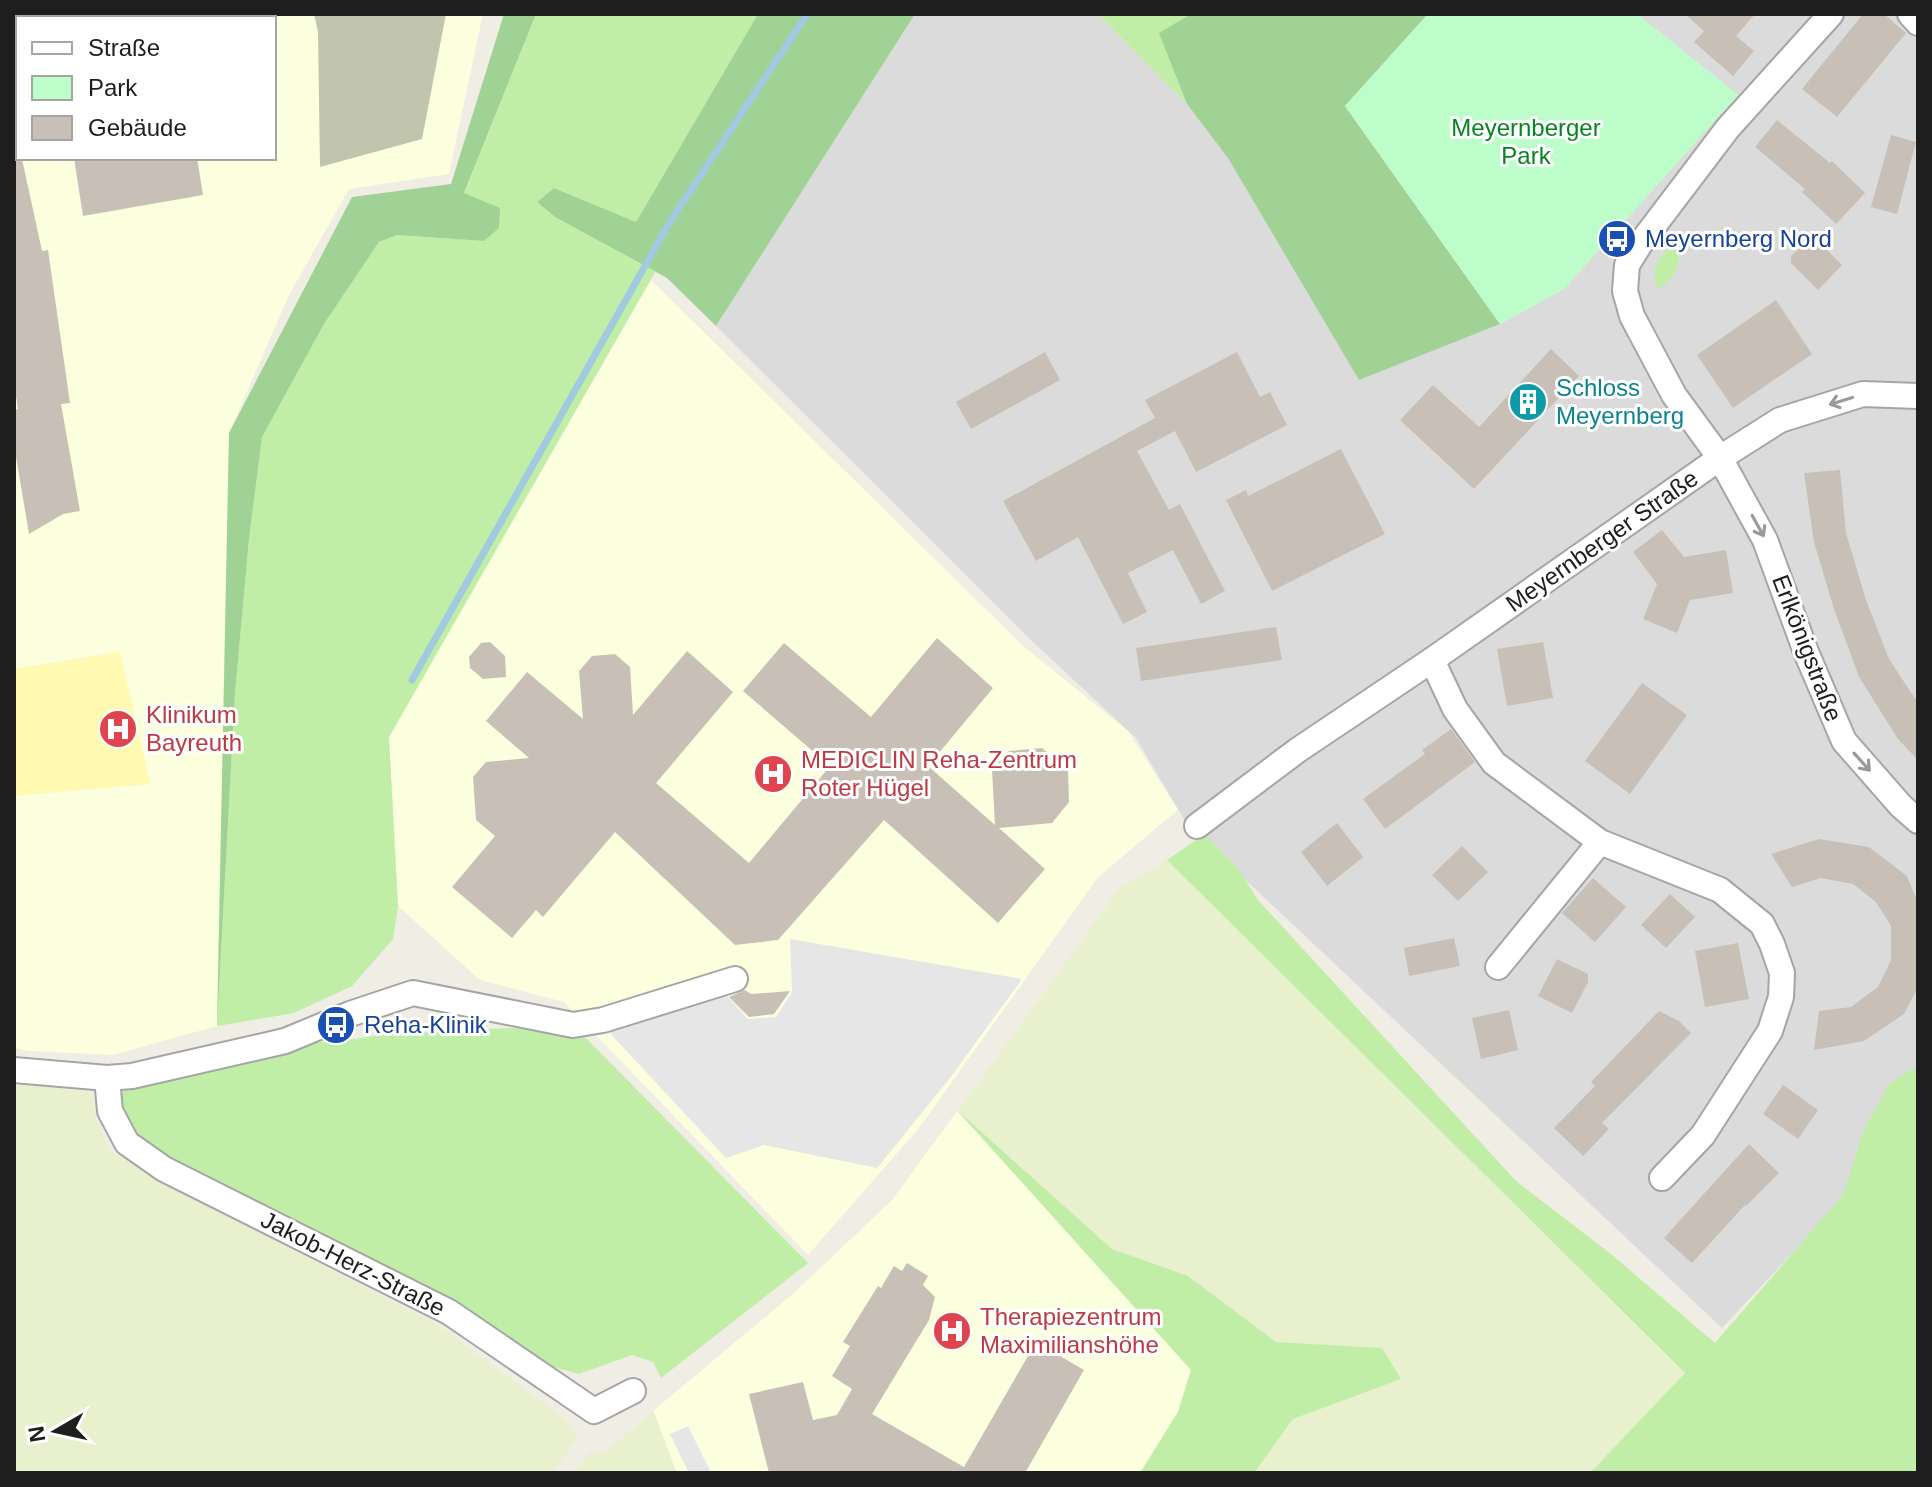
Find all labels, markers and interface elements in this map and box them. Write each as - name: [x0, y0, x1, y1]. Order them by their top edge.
- legend: [16, 16, 276, 160]
- text: Straße: [88, 34, 160, 61]
- text: Park: [88, 74, 138, 101]
- text: Gebäude: [88, 114, 187, 141]
- park label: Meyernberger Park: [1451, 114, 1601, 169]
- bus stop icon: Meyernberg Nord: [1596, 218, 1638, 260]
- place label: Meyernberg Nord: [1645, 225, 1832, 252]
- place label: Schloss Meyernberg: [1556, 374, 1684, 429]
- building icon: Schloss Meyernberg: [1507, 381, 1549, 423]
- one-way arrow: [1829, 395, 1854, 409]
- street label: Meyernberger Straße: [1501, 464, 1703, 617]
- one-way arrow: [1750, 514, 1766, 537]
- street label: Erlkönigstraße: [1767, 571, 1848, 725]
- place label: Klinikum Bayreuth: [146, 701, 242, 756]
- hospital icon: Klinikum Bayreuth: [97, 708, 139, 750]
- place label: MEDICLIN Reha-Zentrum Roter Hügel: [801, 746, 1077, 801]
- one-way arrow: [1853, 752, 1871, 772]
- hospital icon: MEDICLIN Reha-Zentrum Roter Hügel: [752, 753, 794, 795]
- bus stop icon: Reha-Klinik: [315, 1004, 357, 1046]
- place label: Reha-Klinik: [364, 1011, 488, 1038]
- street label: Jakob-Herz-Straße: [257, 1206, 450, 1322]
- place label: Therapiezentrum Maximilianshöhe: [980, 1303, 1161, 1358]
- hospital icon: Therapiezentrum Maximilianshöhe: [931, 1310, 973, 1352]
- north arrow: [16, 1391, 96, 1471]
- text: N: [23, 1424, 50, 1444]

